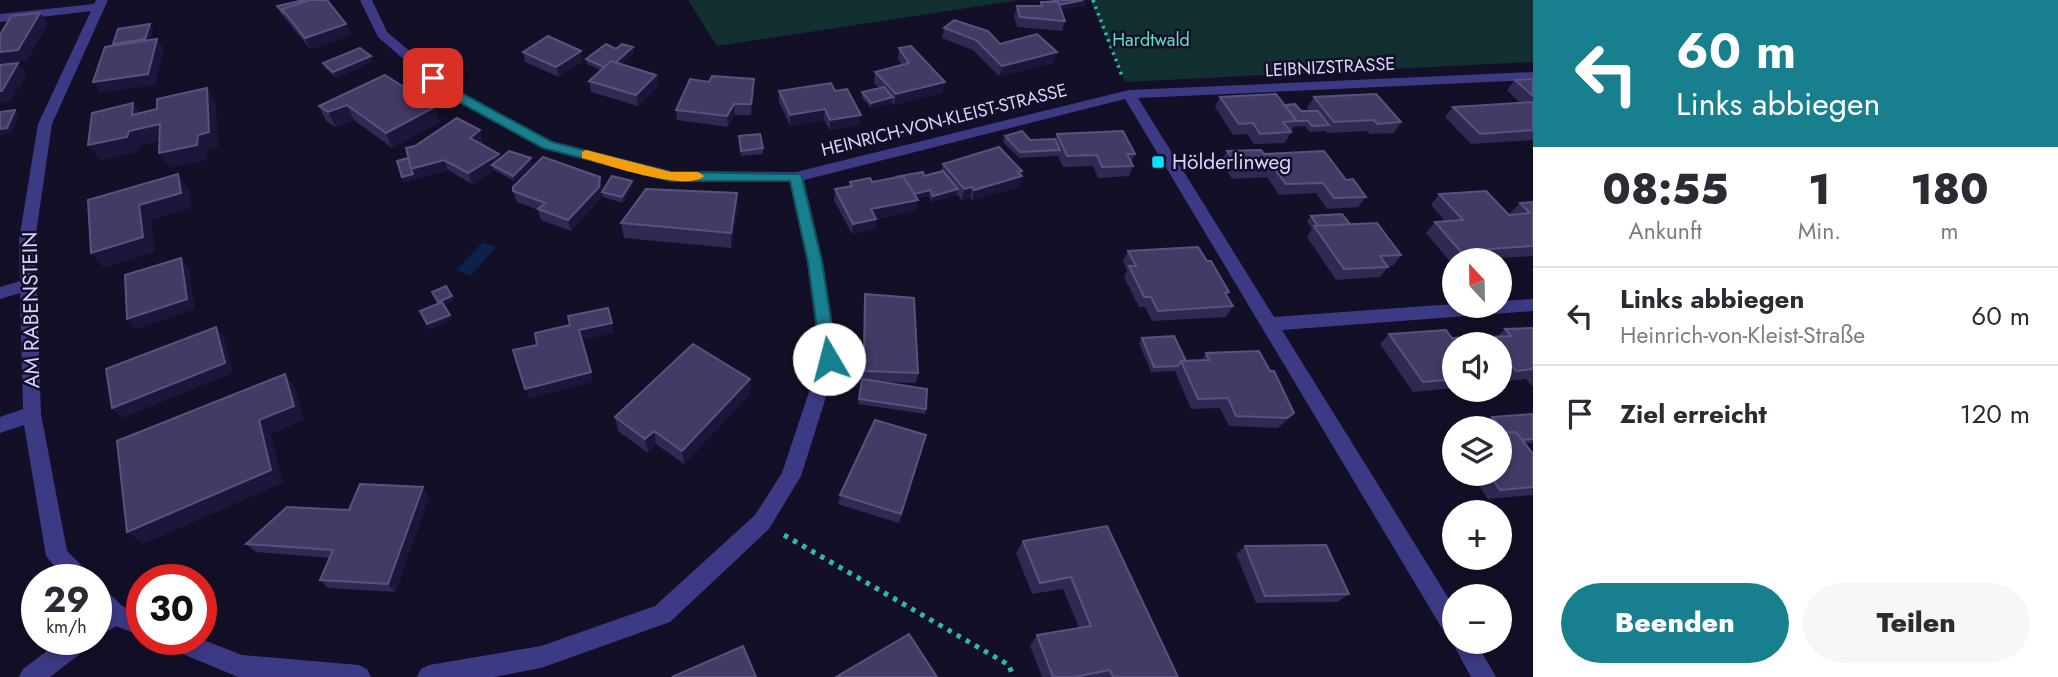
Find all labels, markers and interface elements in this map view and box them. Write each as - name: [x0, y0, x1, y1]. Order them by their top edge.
- text: 60 m: [1676, 16, 1796, 86]
- park label: Hardtwald: [1112, 27, 1190, 53]
- icon: left: [1561, 28, 1652, 119]
- pin: [403, 48, 463, 108]
- street label: LEIBNIZSTRASSE: [1264, 51, 1396, 83]
- icon: arrive: [414, 59, 452, 97]
- street label: HEINRICH-VON-KLEIST-STRASSE: [818, 77, 1070, 163]
- text: Links abbiegen: [1676, 81, 1880, 127]
- place label: Hölderlinweg: [1172, 147, 1291, 177]
- marker: Hölderlinweg: [1150, 154, 1166, 170]
- text: 08:55: [1602, 159, 1728, 220]
- text: 1: [1808, 159, 1830, 220]
- text: 180: [1911, 159, 1989, 220]
- text: Ankunft: [1629, 214, 1702, 248]
- text: Min.: [1798, 214, 1841, 248]
- text: m: [1941, 214, 1959, 248]
- street label: AM RABENSTEIN: [15, 231, 47, 389]
- north arrow: [1442, 248, 1512, 318]
- map controls: [1442, 248, 1512, 654]
- text: Links abbiegen: [1620, 280, 1804, 318]
- icon: left: [1561, 297, 1599, 335]
- text: 60 m: [1971, 297, 2030, 335]
- text: Heinrich-von-Kleist-Straße: [1620, 318, 1865, 352]
- position arrow: [792, 322, 866, 396]
- button: sound: [1442, 332, 1512, 402]
- icon: arrive: [1561, 395, 1599, 433]
- text: Ziel erreicht: [1620, 395, 1767, 433]
- text: 120 m: [1960, 395, 2030, 433]
- button: layers: [1442, 416, 1512, 486]
- button: +: [1442, 500, 1512, 570]
- speed limit sign: 30: [126, 564, 217, 655]
- text: 29: [43, 575, 90, 625]
- button: Beenden: [1561, 583, 1789, 663]
- button: Teilen: [1803, 583, 2030, 663]
- button: −: [1442, 584, 1512, 654]
- text: km/h: [46, 614, 87, 640]

